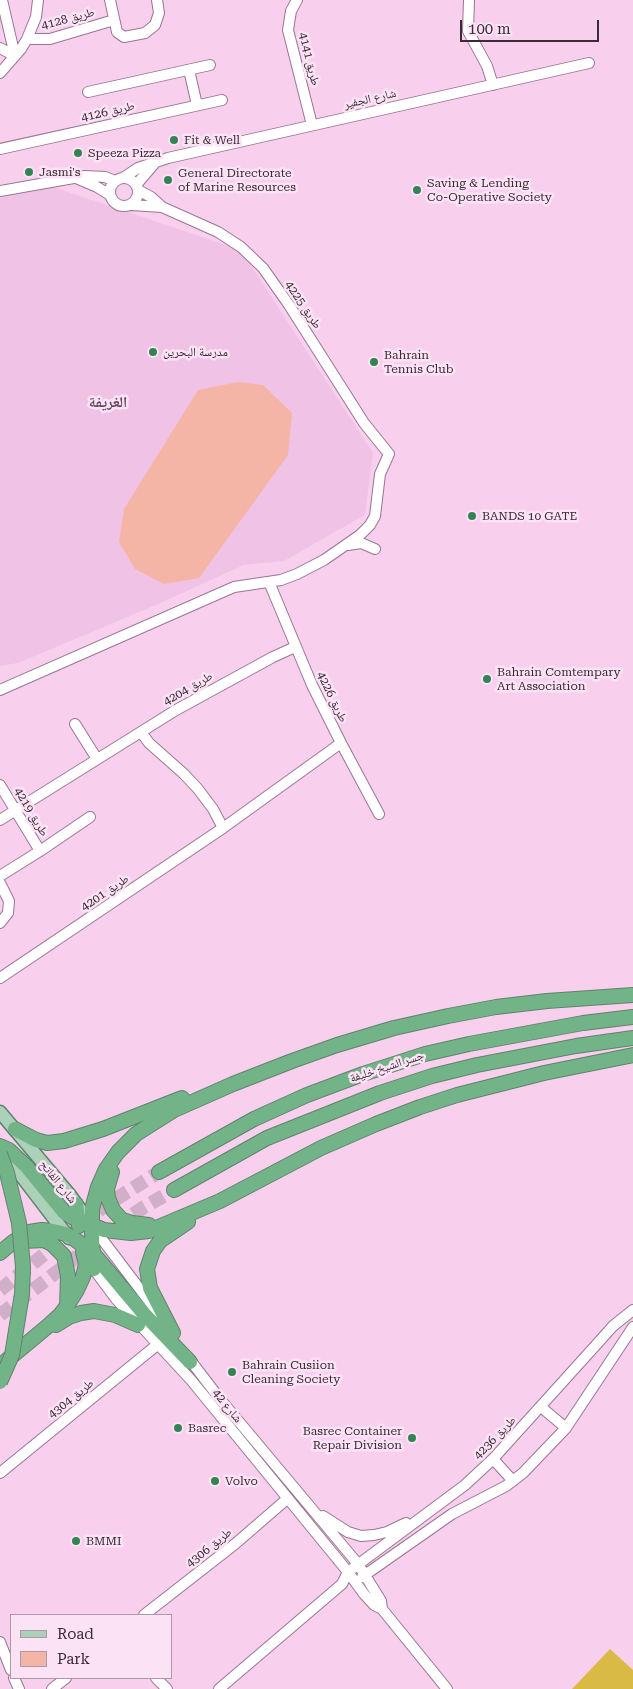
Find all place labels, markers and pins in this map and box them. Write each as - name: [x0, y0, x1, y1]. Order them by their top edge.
- place label: Fit & Well: [184, 133, 240, 147]
- marker: Fit & Well: [168, 134, 180, 146]
- place label: Speeza Pizza: [88, 146, 161, 160]
- marker: Speeza Pizza: [72, 147, 84, 159]
- place label: Jasmi's: [39, 165, 80, 179]
- marker: Jasmi's: [23, 166, 35, 178]
- place label: General Directorate of Marine Resources: [178, 166, 296, 194]
- marker: General Directorate of Marine Resources: [162, 174, 174, 186]
- place label: Saving & Lending Co-Operative Society: [427, 176, 552, 204]
- marker: Saving & Lending Co-Operative Society: [411, 184, 423, 196]
- place label: مدرسة البحرين: [163, 345, 228, 359]
- marker: مدرسة البحرين: [147, 346, 159, 358]
- place label: Bahrain Tennis Club: [384, 348, 453, 376]
- marker: Bahrain Tennis Club: [368, 356, 380, 368]
- place label: BANDS 10 GATE: [482, 509, 577, 523]
- marker: BANDS 10 GATE: [466, 510, 478, 522]
- place label: Bahrain Comtempary Art Association: [497, 665, 621, 693]
- marker: Bahrain Comtempary Art Association: [481, 673, 493, 685]
- place label: Bahrain Cusiion Cleaning Society: [242, 1358, 340, 1386]
- marker: Bahrain Cusiion Cleaning Society: [226, 1366, 238, 1378]
- place label: Basrec: [188, 1421, 226, 1435]
- marker: Basrec: [172, 1422, 184, 1434]
- place label: Basrec Container Repair Division: [303, 1424, 402, 1452]
- marker: Basrec Container Repair Division: [406, 1432, 418, 1444]
- place label: Volvo: [225, 1474, 258, 1488]
- marker: Volvo: [209, 1475, 221, 1487]
- place label: BMMI: [86, 1534, 121, 1548]
- marker: BMMI: [70, 1535, 82, 1547]

